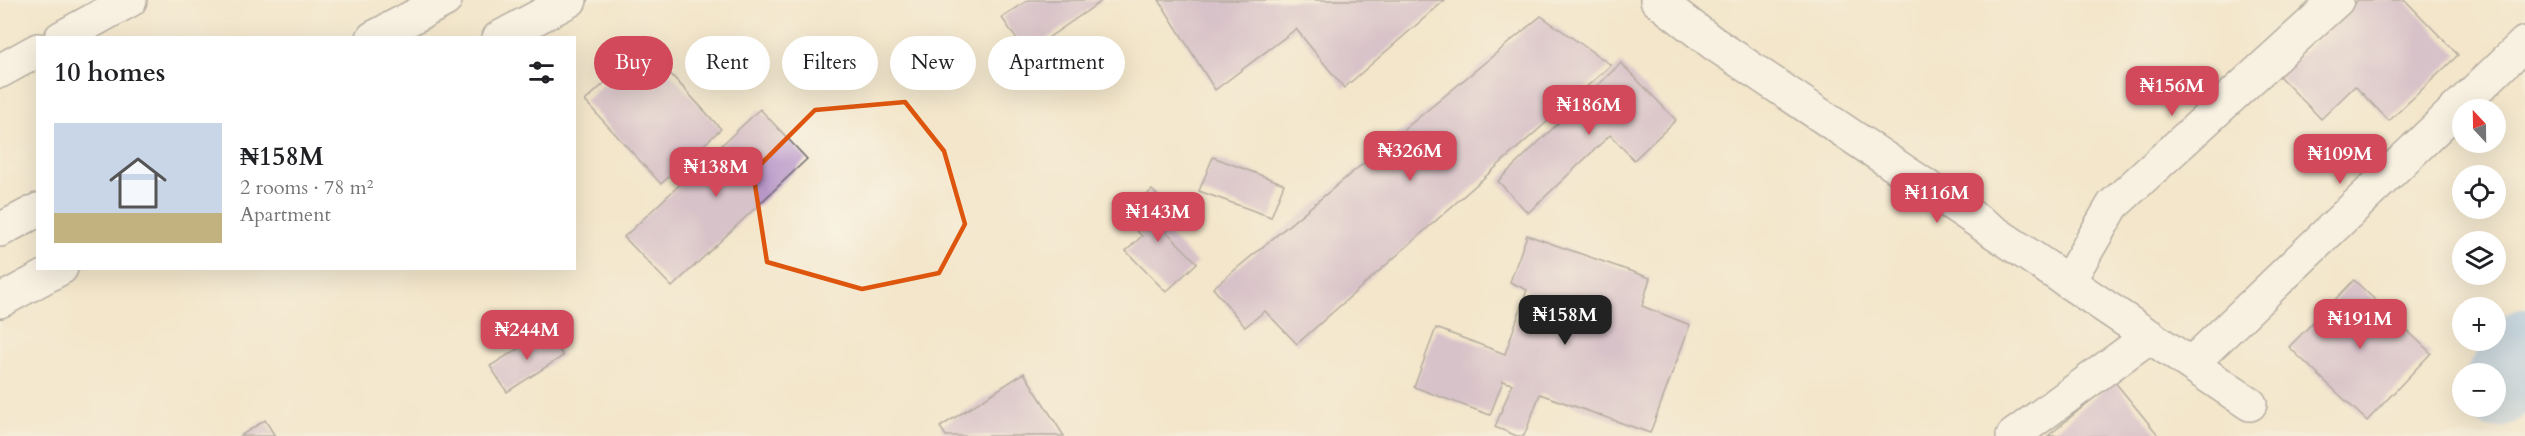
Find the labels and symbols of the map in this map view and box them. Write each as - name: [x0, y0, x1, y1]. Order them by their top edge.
- pin: ₦156M: [2130, 66, 2214, 117]
- pin: ₦186M: [1547, 85, 1631, 136]
- north arrow: [2452, 99, 2506, 153]
- pin: ₦326M: [1368, 131, 1452, 182]
- pin: ₦109M: [2298, 134, 2382, 185]
- pin: ₦138M: [674, 147, 758, 198]
- pin: ₦116M: [1895, 173, 1979, 224]
- pin: ₦143M: [1116, 192, 1200, 243]
- pin: ₦158M: [1523, 295, 1607, 346]
- pin: ₦191M: [2318, 299, 2402, 350]
- pin: ₦244M: [485, 310, 569, 361]

